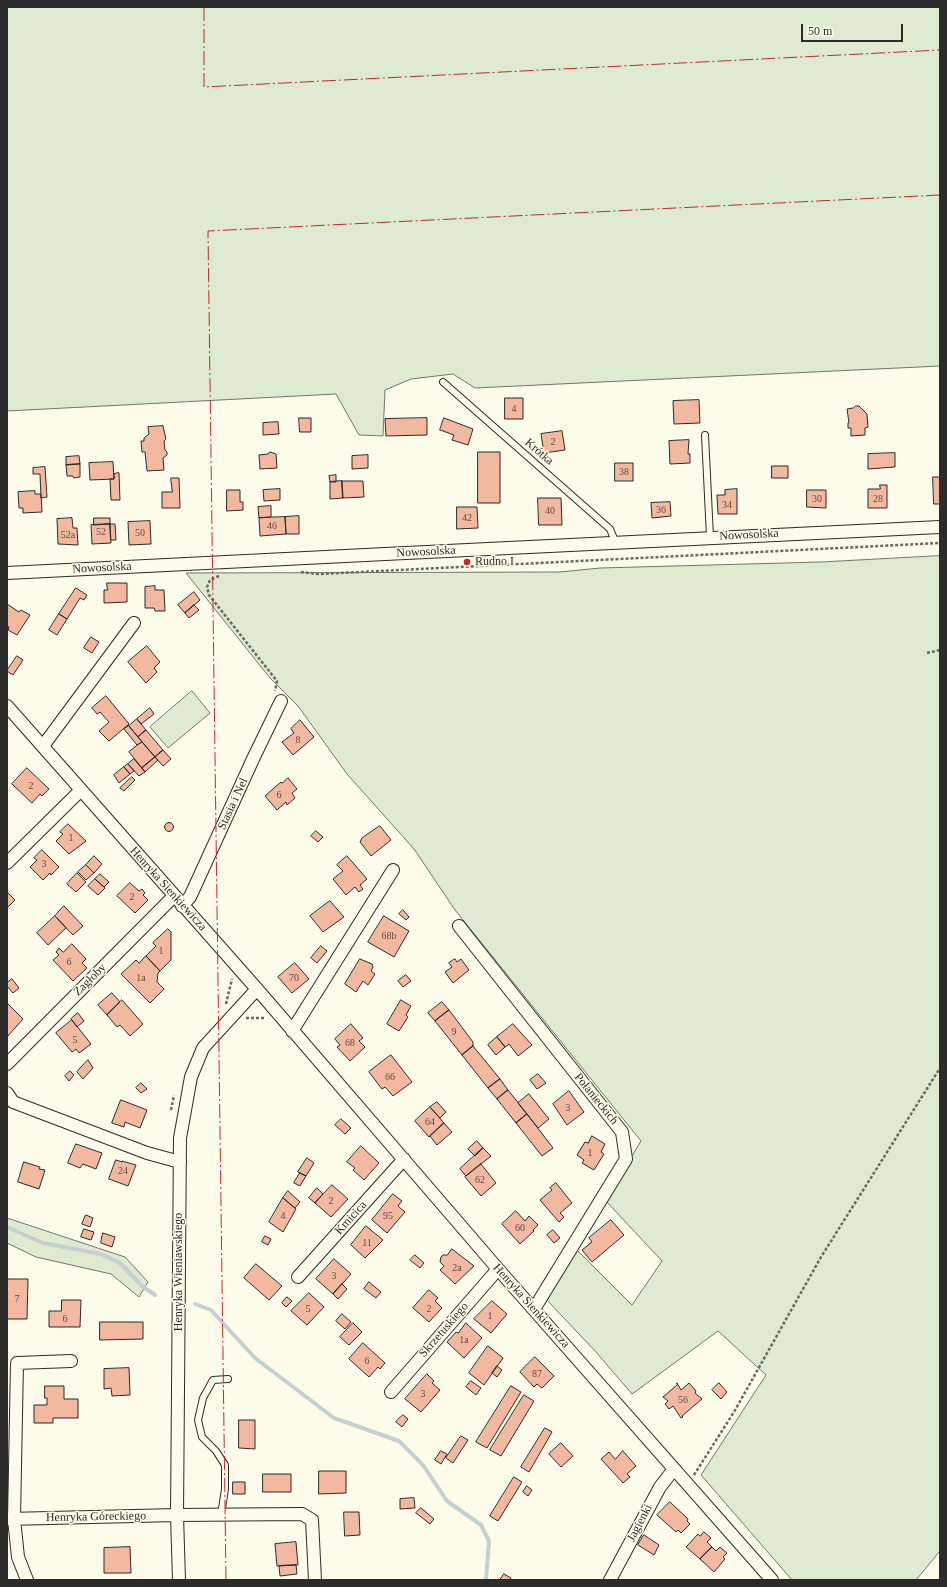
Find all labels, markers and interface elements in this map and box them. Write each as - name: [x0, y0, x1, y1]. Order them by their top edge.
- scale bar: [803, 16, 905, 42]
- text: 50 m: [808, 24, 832, 38]
- house number: 4: [512, 403, 516, 415]
- street label: Krótka: [522, 436, 556, 468]
- house number: 2: [550, 436, 556, 448]
- house number: 38: [619, 466, 629, 478]
- house number: 30: [812, 493, 822, 505]
- house number: 28: [873, 493, 883, 505]
- house number: 34: [722, 499, 732, 511]
- house number: 36: [656, 504, 666, 516]
- house number: 40: [545, 505, 555, 517]
- house number: 42: [462, 512, 472, 524]
- house number: 46: [267, 520, 277, 532]
- house number: 52: [96, 526, 106, 538]
- street label: Nowosolska: [719, 526, 779, 544]
- house number: 50: [135, 527, 145, 539]
- house number: 52a: [61, 529, 75, 541]
- street label: Nowosolska: [396, 543, 456, 561]
- place label: Rudno I: [475, 555, 514, 569]
- marker: Rudno I: [462, 557, 472, 567]
- street label: Nowosolska: [72, 559, 132, 577]
- house number: 8: [296, 734, 300, 746]
- street label: Stasia i Nel: [215, 776, 251, 832]
- house number: 2: [28, 780, 34, 792]
- house number: 6: [276, 789, 282, 801]
- house number: 1: [68, 832, 74, 844]
- street label: Henryka Sienkiewicza: [126, 844, 210, 934]
- house number: 3: [42, 858, 46, 870]
- house number: 2: [130, 891, 134, 903]
- house number: 68b: [382, 930, 396, 942]
- house number: 1: [158, 945, 164, 957]
- house number: 6: [66, 956, 72, 968]
- street label: Zagłoby: [71, 961, 109, 999]
- house number: 1a: [136, 972, 146, 984]
- house number: 70: [289, 972, 299, 984]
- house number: 9: [452, 1026, 456, 1038]
- house number: 5: [72, 1034, 78, 1046]
- house number: 68: [345, 1037, 355, 1049]
- street label: Połanieckich: [571, 1070, 621, 1128]
- house number: 66: [385, 1071, 395, 1083]
- house number: 3: [566, 1102, 570, 1114]
- house number: 64: [425, 1116, 435, 1128]
- house number: 1: [588, 1147, 592, 1159]
- house number: 24: [118, 1165, 128, 1177]
- house number: 62: [475, 1174, 485, 1186]
- house number: 2: [328, 1195, 334, 1207]
- street label: Kmicica: [332, 1198, 370, 1238]
- house number: 4: [280, 1210, 286, 1222]
- house number: 95: [383, 1210, 393, 1222]
- street label: Henryka Wieniawskiego: [172, 1213, 186, 1331]
- house number: 60: [515, 1222, 525, 1234]
- house number: 11: [362, 1237, 372, 1249]
- street label: Henryka Sienkiewicza: [489, 1261, 573, 1351]
- house number: 2a: [452, 1262, 462, 1274]
- house number: 3: [332, 1270, 336, 1282]
- house number: 7: [14, 1293, 20, 1305]
- street label: Skrzetuskiego: [416, 1300, 472, 1360]
- house number: 5: [306, 1303, 310, 1315]
- house number: 2: [426, 1303, 432, 1315]
- house number: 1: [488, 1310, 492, 1322]
- house number: 6: [62, 1313, 68, 1325]
- house number: 1a: [459, 1334, 469, 1346]
- house number: 6: [364, 1355, 370, 1367]
- house number: 87: [532, 1368, 542, 1380]
- house number: 3: [420, 1388, 426, 1400]
- house number: 56: [678, 1394, 688, 1406]
- street label: Jagienki: [624, 1502, 656, 1544]
- street label: Henryka Góreckiego: [46, 1509, 146, 1525]

